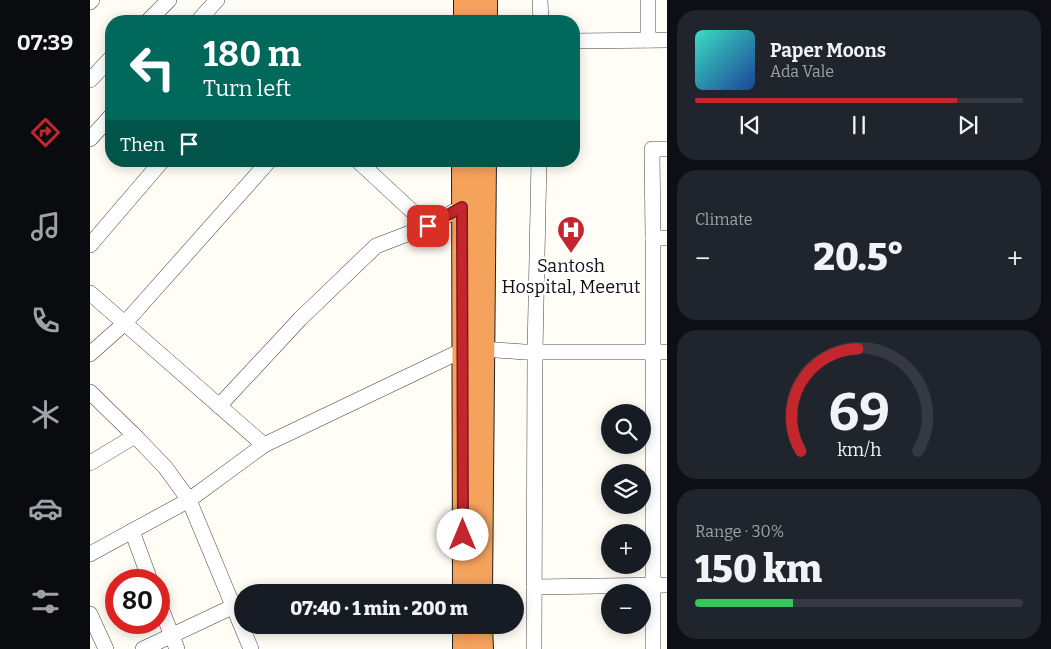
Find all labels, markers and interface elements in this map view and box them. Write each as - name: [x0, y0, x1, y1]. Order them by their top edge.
- text: 07:39: [17, 29, 73, 56]
- text: 180 m: [203, 33, 301, 75]
- icon: left: [120, 35, 185, 100]
- text: Paper Moons: [770, 39, 886, 62]
- text: Ada Vale: [770, 62, 834, 81]
- text: Turn left: [203, 75, 291, 102]
- icon: previous: [736, 111, 764, 139]
- icon: pause: [845, 111, 873, 139]
- icon: next: [954, 111, 982, 139]
- icon: directions: [28, 115, 63, 150]
- icon: arrive: [175, 130, 203, 158]
- text: Then: [120, 133, 165, 156]
- pin: [407, 205, 449, 247]
- icon: music: [28, 209, 63, 244]
- text: Climate: [695, 210, 753, 229]
- icon: arrive: [414, 212, 442, 240]
- hospital icon: Santosh Hospital, Meerut: [556, 215, 586, 254]
- text: 20.5°: [813, 234, 904, 280]
- text: −: [695, 242, 710, 275]
- text: +: [1007, 242, 1023, 275]
- place label: Santosh Hospital, Meerut: [501, 255, 641, 298]
- icon: phone: [28, 303, 63, 338]
- text: 69: [828, 381, 890, 444]
- icon: climate: [28, 397, 63, 432]
- map controls: [601, 404, 651, 634]
- button: search: [601, 404, 651, 454]
- text: km/h: [837, 439, 881, 461]
- button: layers: [601, 464, 651, 514]
- icon: car: [28, 491, 63, 526]
- position arrow: [436, 508, 488, 560]
- text: Range · 30%: [695, 522, 784, 541]
- button: +: [601, 524, 651, 574]
- text: 150 km: [695, 546, 822, 592]
- speed limit sign: 80: [105, 569, 170, 634]
- icon: filters: [28, 584, 63, 619]
- button: −: [601, 584, 651, 634]
- text: 07:40 · 1 min · 200 m: [290, 597, 468, 620]

